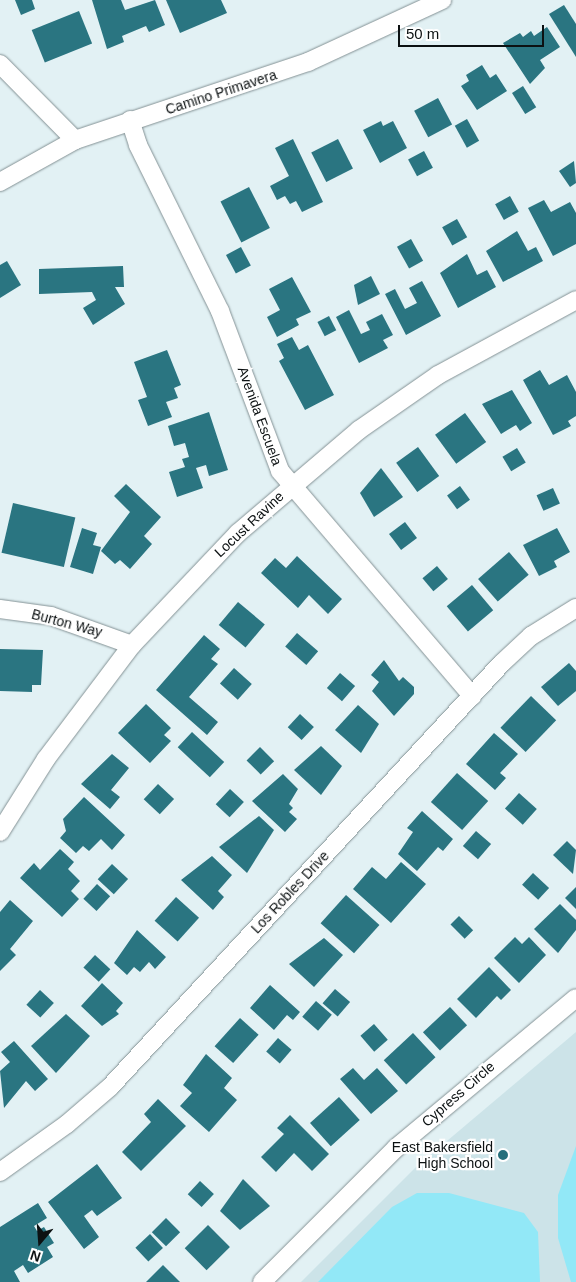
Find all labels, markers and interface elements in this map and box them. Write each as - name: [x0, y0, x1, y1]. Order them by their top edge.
- scale bar: [401, 15, 547, 47]
- text: 50 m: [406, 25, 439, 42]
- street label: Camino Primavera: [163, 66, 279, 118]
- street label: Avenida Escuela: [234, 364, 286, 468]
- street label: Locust Ravine: [211, 488, 287, 560]
- street label: Burton Way: [30, 605, 104, 641]
- street label: Los Robles Drive: [248, 847, 332, 937]
- street label: Cypress Circle: [418, 1058, 498, 1130]
- place label: East Bakersfield High School: [392, 1139, 493, 1172]
- marker: East Bakersfield High School: [497, 1149, 509, 1161]
- north arrow: [15, 1217, 65, 1267]
- text: N: [28, 1247, 43, 1265]

